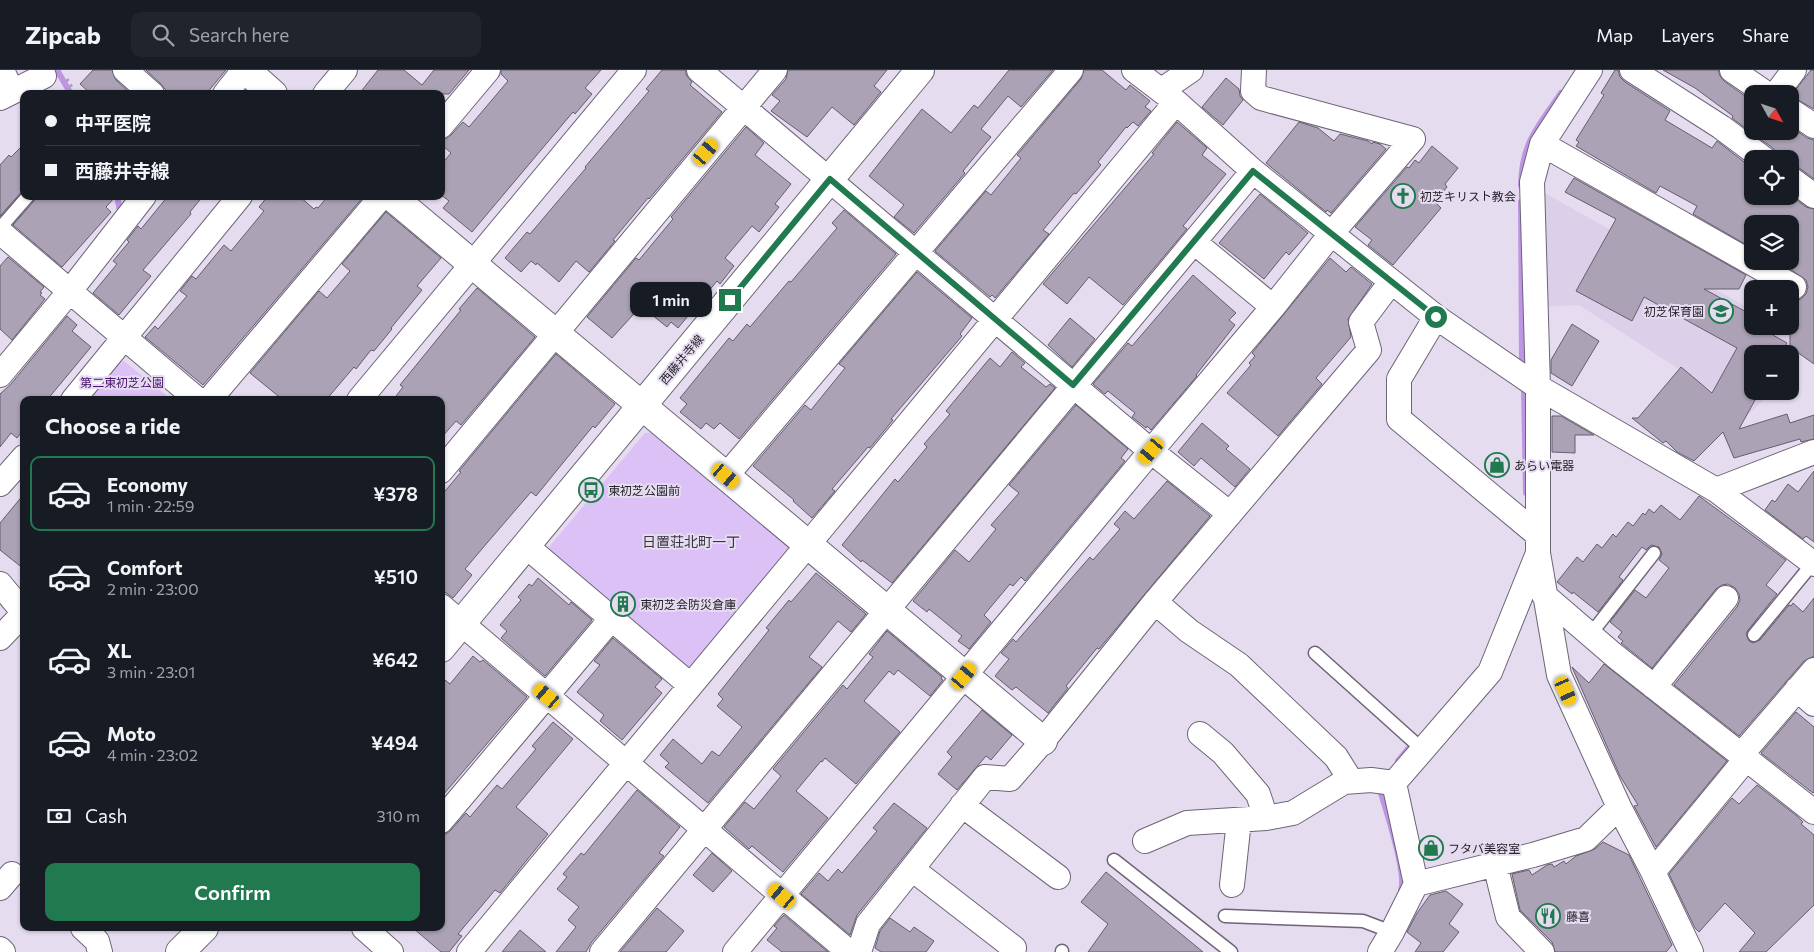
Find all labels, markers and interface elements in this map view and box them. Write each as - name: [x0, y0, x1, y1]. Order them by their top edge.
- search box: [131, 12, 481, 57]
- text: Zipcab: [25, 20, 101, 49]
- icon: search: [149, 21, 177, 49]
- text: Search here: [189, 23, 289, 46]
- text: Map: [1596, 24, 1633, 46]
- text: Layers: [1661, 24, 1714, 46]
- text: Share: [1742, 24, 1789, 46]
- north arrow: [1744, 85, 1799, 140]
- map controls: [1744, 85, 1799, 400]
- text: 中平医院: [75, 111, 151, 134]
- car: [690, 136, 721, 168]
- button: locate: [1744, 150, 1799, 205]
- text: 西藤井寺線: [75, 159, 170, 182]
- church icon: 初芝キリスト教会: [1390, 183, 1416, 209]
- place label: 初芝キリスト教会: [1420, 189, 1516, 203]
- button: layers: [1744, 215, 1799, 270]
- button: +: [1744, 280, 1799, 335]
- callout: 1 min: [630, 282, 712, 318]
- route end: [719, 289, 741, 311]
- text: 1 min: [652, 290, 690, 309]
- school or university icon: 初芝保育園: [1708, 298, 1734, 324]
- place label: 初芝保育園: [1644, 304, 1704, 318]
- route start: [1425, 306, 1447, 328]
- street label: 西藤井寺線: [656, 332, 706, 386]
- button: −: [1744, 345, 1799, 400]
- park label: 第二東初芝公園: [80, 375, 164, 389]
- text: Choose a ride: [45, 412, 180, 439]
- car: [1135, 435, 1166, 467]
- shop icon: あらい電器: [1484, 452, 1510, 478]
- place label: あらい電器: [1514, 458, 1574, 472]
- car: [709, 461, 742, 491]
- icon: car: [47, 471, 92, 516]
- text: Economy: [107, 473, 188, 496]
- bus stop icon: 東初芝公園前: [578, 477, 604, 503]
- text: ¥378: [373, 482, 418, 505]
- place label: 東初芝公園前: [608, 483, 680, 497]
- text: 1 min · 22:59: [107, 496, 194, 515]
- district label: 日置荘北町一丁: [642, 533, 740, 550]
- icon: car: [47, 554, 92, 599]
- text: Comfort: [107, 556, 183, 579]
- text: ¥510: [374, 565, 418, 588]
- text: 2 min · 23:00: [107, 579, 199, 598]
- building icon: 東初芝会防災倉庫: [610, 591, 636, 617]
- place label: 東初芝会防災倉庫: [640, 597, 736, 611]
- icon: car: [47, 637, 92, 682]
- text: XL: [107, 639, 132, 662]
- text: ¥642: [372, 648, 418, 671]
- car: [948, 660, 979, 692]
- text: 3 min · 23:01: [107, 662, 195, 681]
- car: [1553, 674, 1578, 708]
- car: [530, 681, 563, 711]
- icon: car: [47, 720, 92, 765]
- text: Moto: [107, 722, 156, 745]
- text: ¥494: [371, 731, 418, 754]
- text: 4 min · 23:02: [107, 745, 198, 764]
- icon: cash: [45, 802, 73, 830]
- text: Cash: [85, 804, 127, 827]
- text: 310 m: [377, 806, 420, 825]
- shop icon: フタバ美容室: [1418, 835, 1444, 861]
- place label: フタバ美容室: [1448, 841, 1520, 855]
- button: Confirm: [45, 863, 420, 921]
- car: [765, 881, 798, 911]
- restaurant icon: 藤喜: [1535, 903, 1561, 929]
- place label: 藤喜: [1566, 909, 1590, 923]

